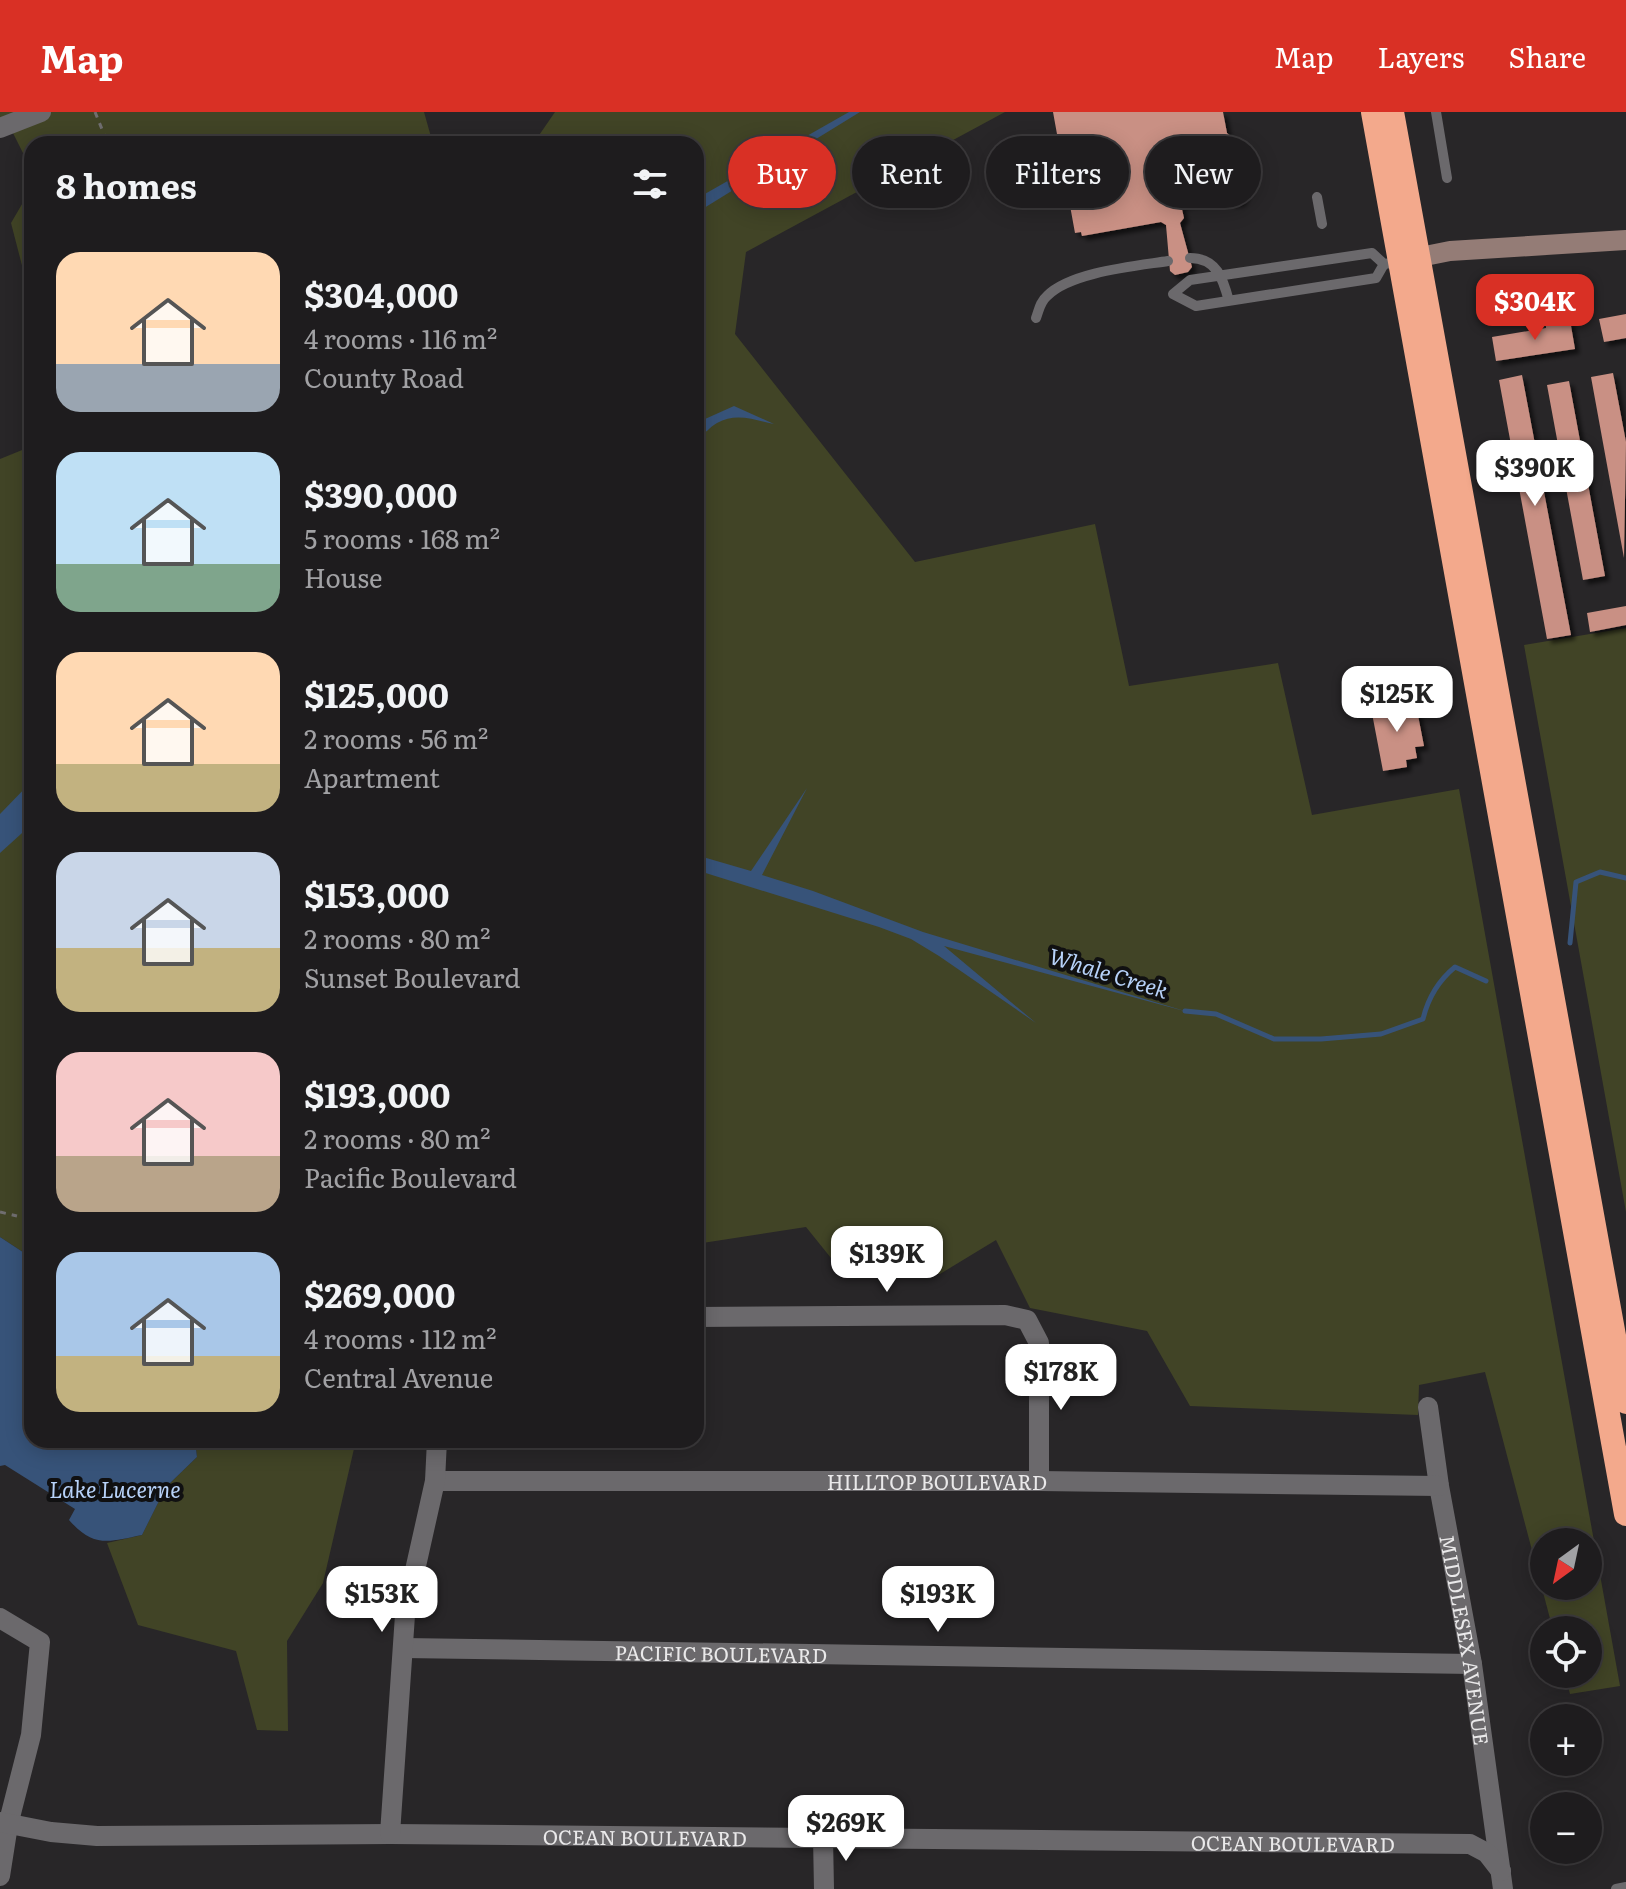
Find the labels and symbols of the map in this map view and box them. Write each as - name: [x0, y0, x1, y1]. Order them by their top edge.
- pin: $304K: [1479, 274, 1591, 342]
- pin: $390K: [1479, 440, 1591, 508]
- pin: $125K: [1341, 666, 1453, 734]
- water label: Whale Creek: [1045, 938, 1173, 1006]
- pin: $139K: [831, 1226, 943, 1294]
- pin: $178K: [1005, 1344, 1117, 1412]
- street label: HILLTOP BOULEVARD: [827, 1466, 1047, 1496]
- water label: Lake Lucerne: [49, 1472, 181, 1505]
- north arrow: [1530, 1528, 1602, 1600]
- street label: MIDDLESEX AVENUE: [1433, 1532, 1498, 1747]
- pin: $153K: [326, 1566, 438, 1634]
- pin: $193K: [882, 1566, 994, 1634]
- street label: PACIFIC BOULEVARD: [614, 1636, 827, 1669]
- pin: $269K: [790, 1795, 902, 1863]
- street label: OCEAN BOULEVARD: [543, 1820, 747, 1852]
- street label: OCEAN BOULEVARD: [1191, 1826, 1395, 1858]

